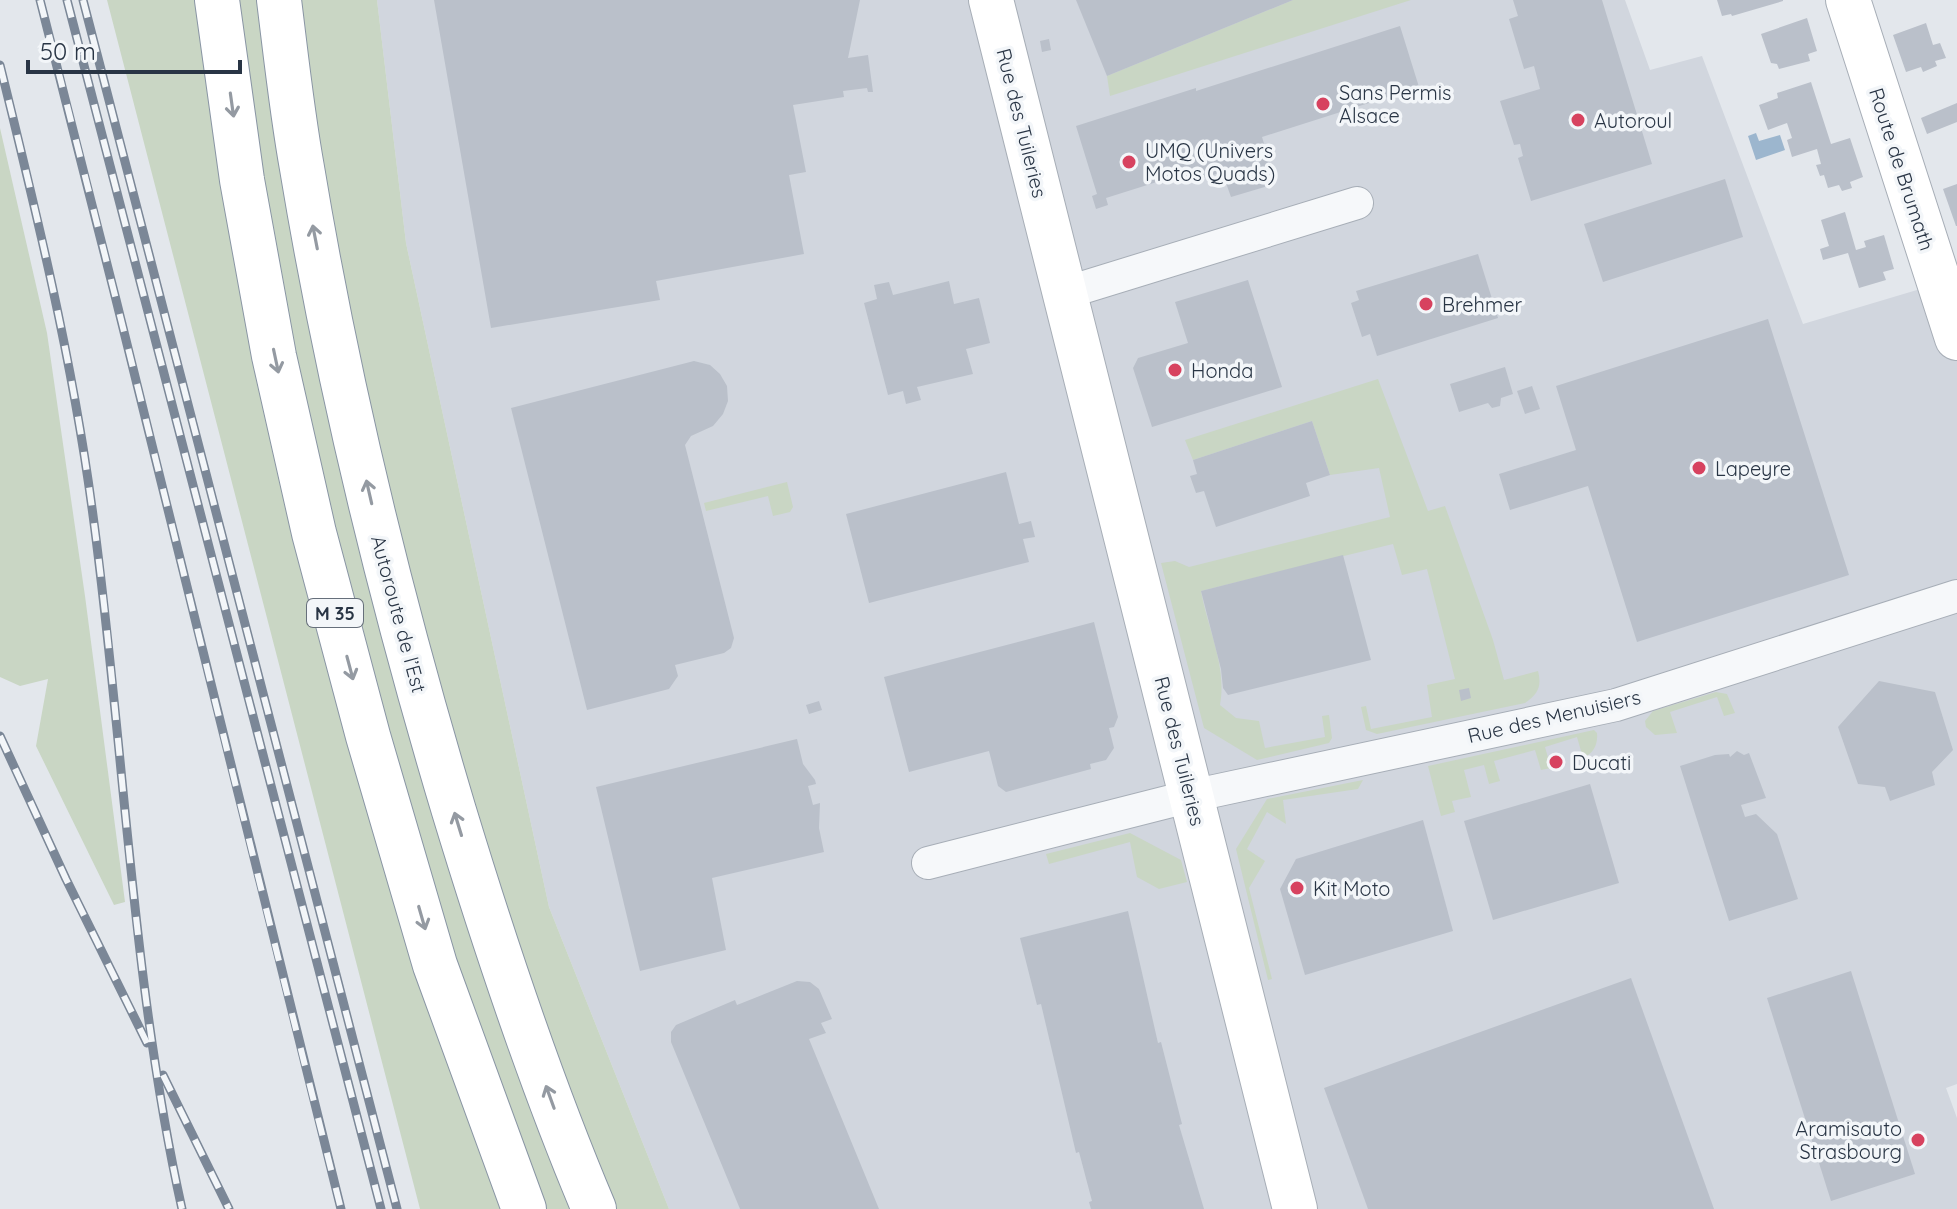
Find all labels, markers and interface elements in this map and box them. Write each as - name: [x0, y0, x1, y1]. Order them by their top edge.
- scale bar: [28, 24, 240, 74]
- text: 50 m: [40, 36, 96, 66]
- street label: Rue des Tuileries: [991, 46, 1053, 200]
- place label: Sans Permis Alsace: [1339, 80, 1451, 128]
- street label: Route de Brumath: [1864, 84, 1940, 254]
- one-way arrow: [225, 92, 240, 117]
- marker: Sans Permis Alsace: [1314, 95, 1332, 113]
- place label: Autoroul: [1594, 108, 1672, 133]
- marker: Autoroul: [1569, 111, 1587, 129]
- place label: UMQ (Univers Motos Quads): [1145, 138, 1275, 186]
- marker: UMQ (Univers Motos Quads): [1120, 153, 1138, 171]
- one-way arrow: [307, 225, 322, 251]
- place label: Brehmer: [1442, 292, 1522, 317]
- marker: Brehmer: [1417, 295, 1435, 313]
- one-way arrow: [269, 348, 284, 373]
- place label: Honda: [1191, 358, 1253, 383]
- marker: Honda: [1166, 361, 1184, 379]
- place label: Lapeyre: [1715, 456, 1791, 481]
- marker: Lapeyre: [1690, 459, 1708, 477]
- one-way arrow: [360, 479, 375, 505]
- street label: Autoroute de l’Est: [366, 533, 432, 696]
- road number: M 35: [307, 599, 363, 627]
- one-way arrow: [344, 655, 359, 681]
- street label: Rue des Tuileries: [1149, 674, 1211, 828]
- street label: Rue des Menuisiers: [1465, 684, 1643, 748]
- place label: Ducati: [1572, 750, 1631, 775]
- marker: Ducati: [1547, 753, 1565, 771]
- one-way arrow: [450, 811, 465, 837]
- place label: Kit Moto: [1313, 876, 1390, 901]
- marker: Kit Moto: [1288, 879, 1306, 897]
- one-way arrow: [415, 905, 430, 931]
- one-way arrow: [542, 1085, 556, 1110]
- place label: Aramisauto Strasbourg: [1795, 1116, 1902, 1164]
- marker: Aramisauto Strasbourg: [1909, 1131, 1927, 1149]

